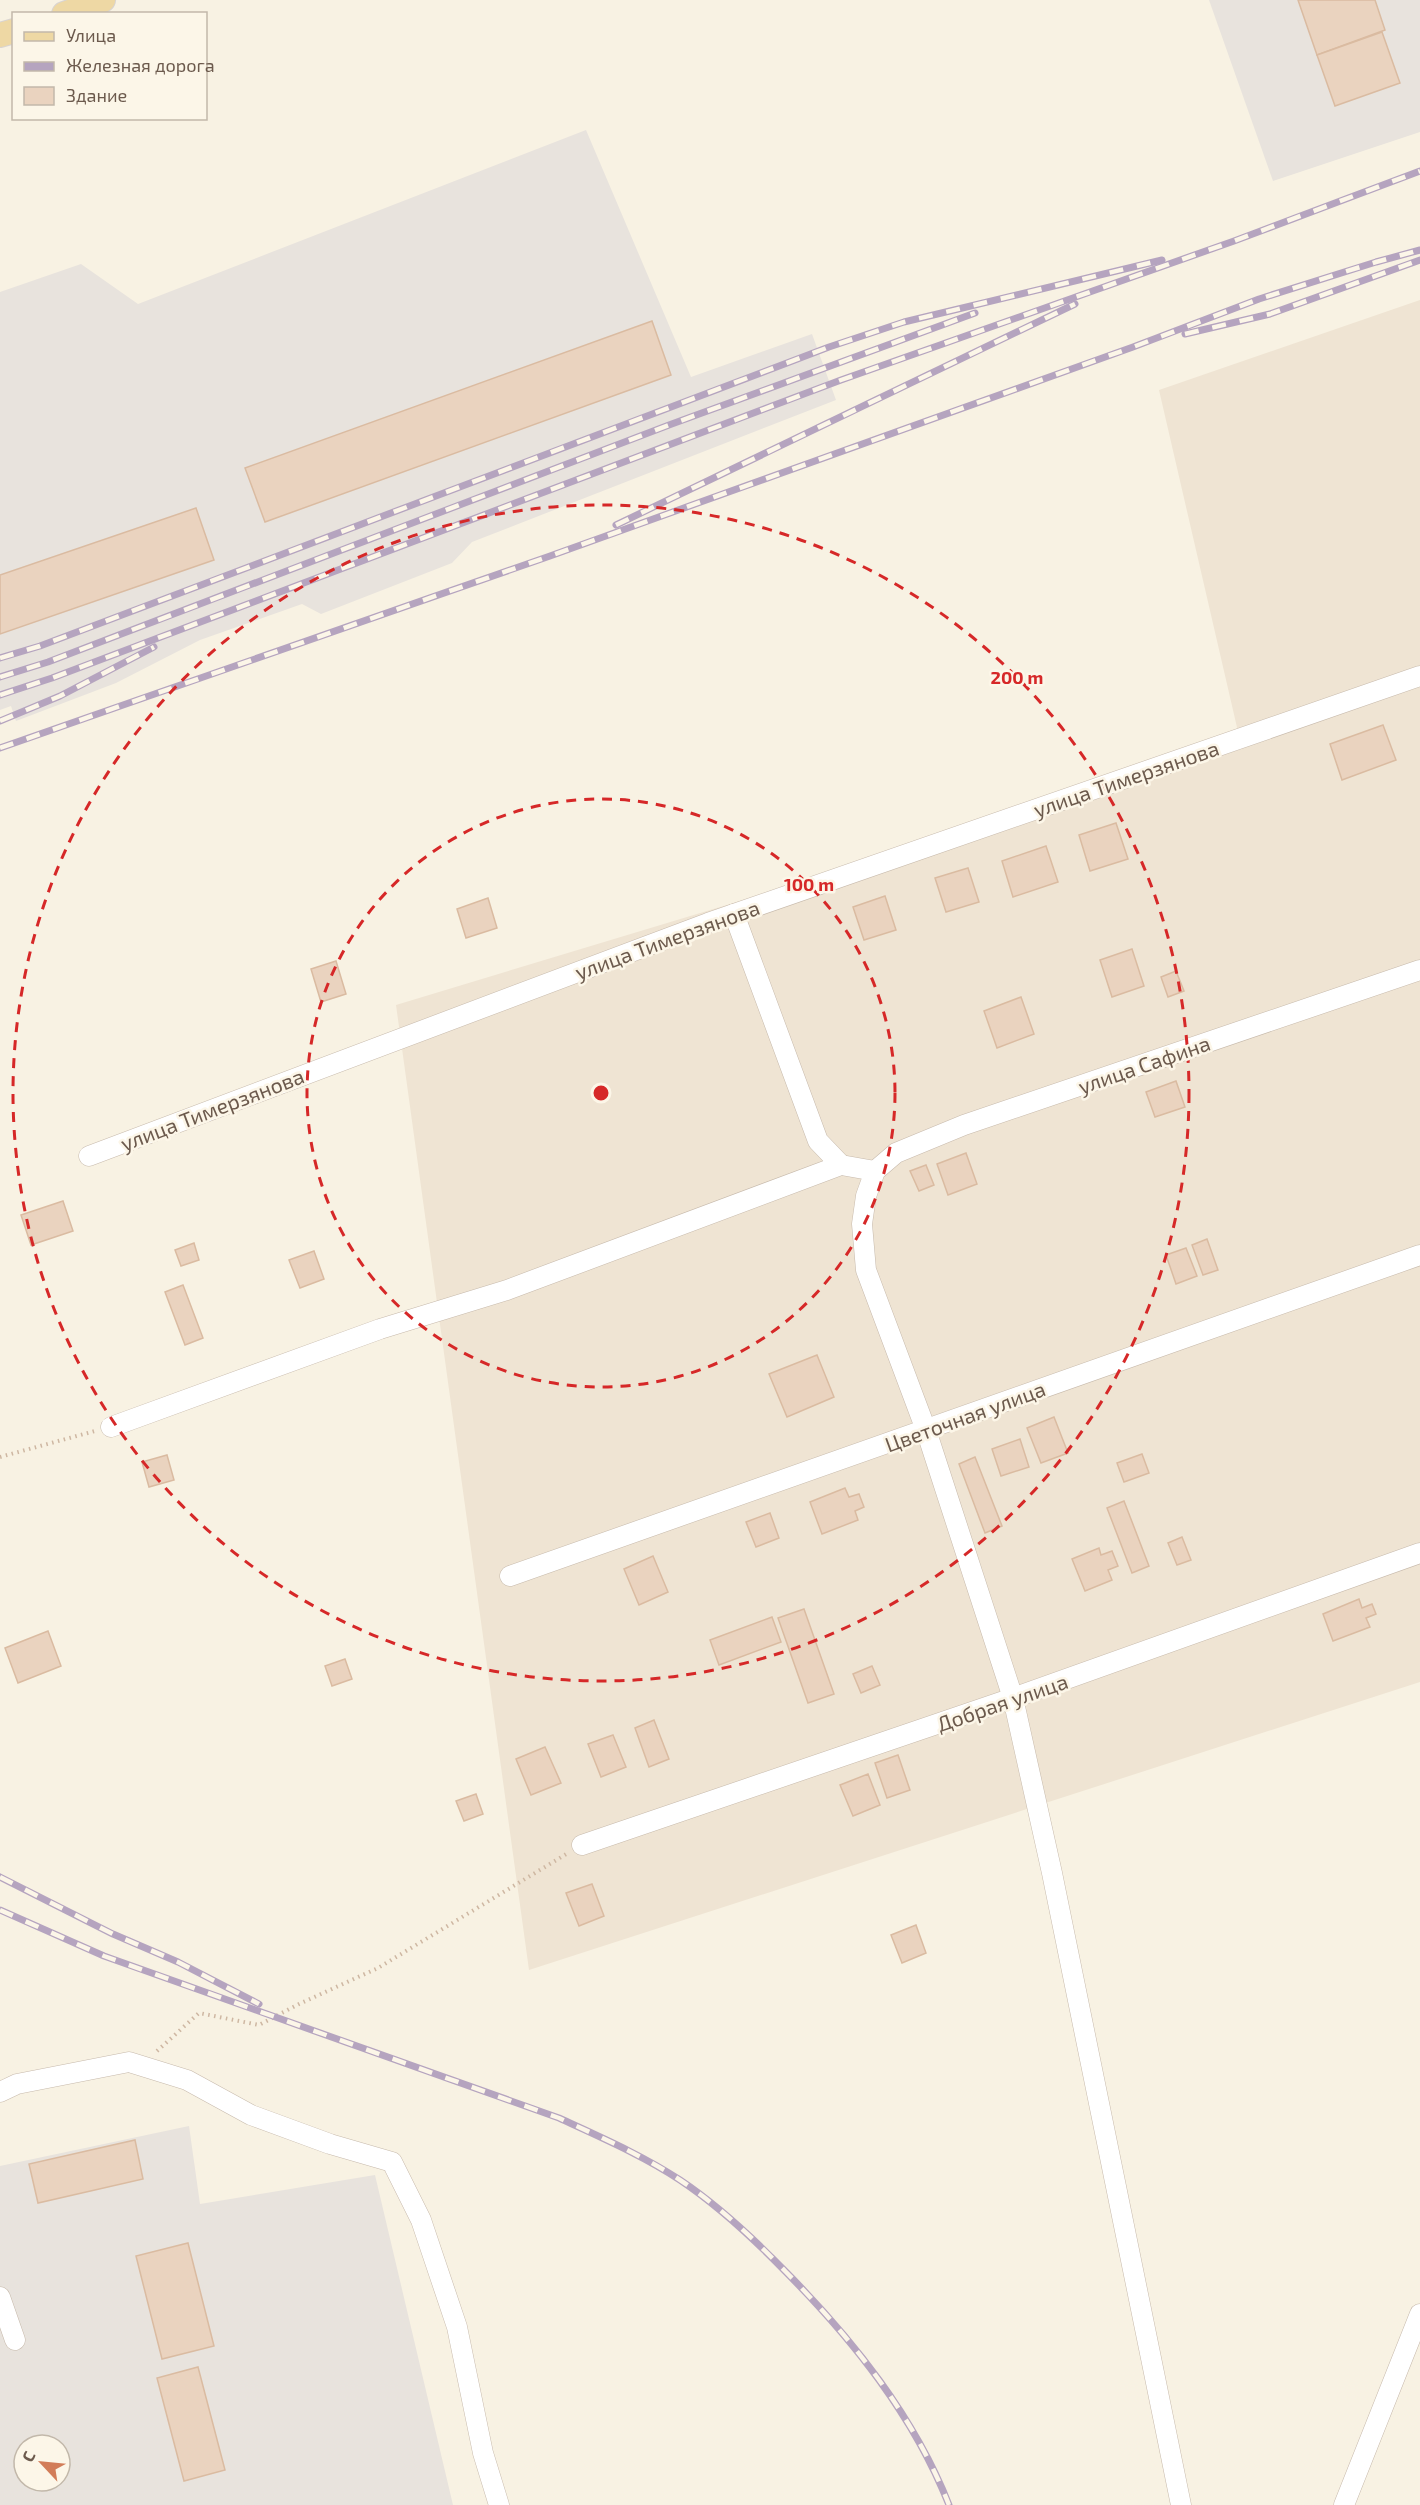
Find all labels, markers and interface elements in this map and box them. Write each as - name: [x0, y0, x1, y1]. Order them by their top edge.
- legend: [12, 12, 207, 120]
- text: Улица: [66, 24, 116, 46]
- text: Железная дорога: [66, 54, 215, 76]
- text: Здание: [66, 84, 127, 106]
- text: 200 m: [991, 666, 1043, 688]
- street label: улица Тимерзянова: [1030, 735, 1222, 822]
- text: 100 m: [784, 873, 834, 895]
- street label: улица Тимерзянова: [571, 894, 763, 985]
- street label: улица Сафина: [1075, 1030, 1214, 1099]
- street label: улица Тимерзянова: [117, 1062, 308, 1156]
- centre of rings: [591, 1083, 611, 1103]
- street label: Цветочная улица: [881, 1375, 1049, 1458]
- street label: Добрая улица: [933, 1668, 1071, 1737]
- north arrow: [12, 2433, 72, 2493]
- text: С: [17, 2448, 39, 2465]

